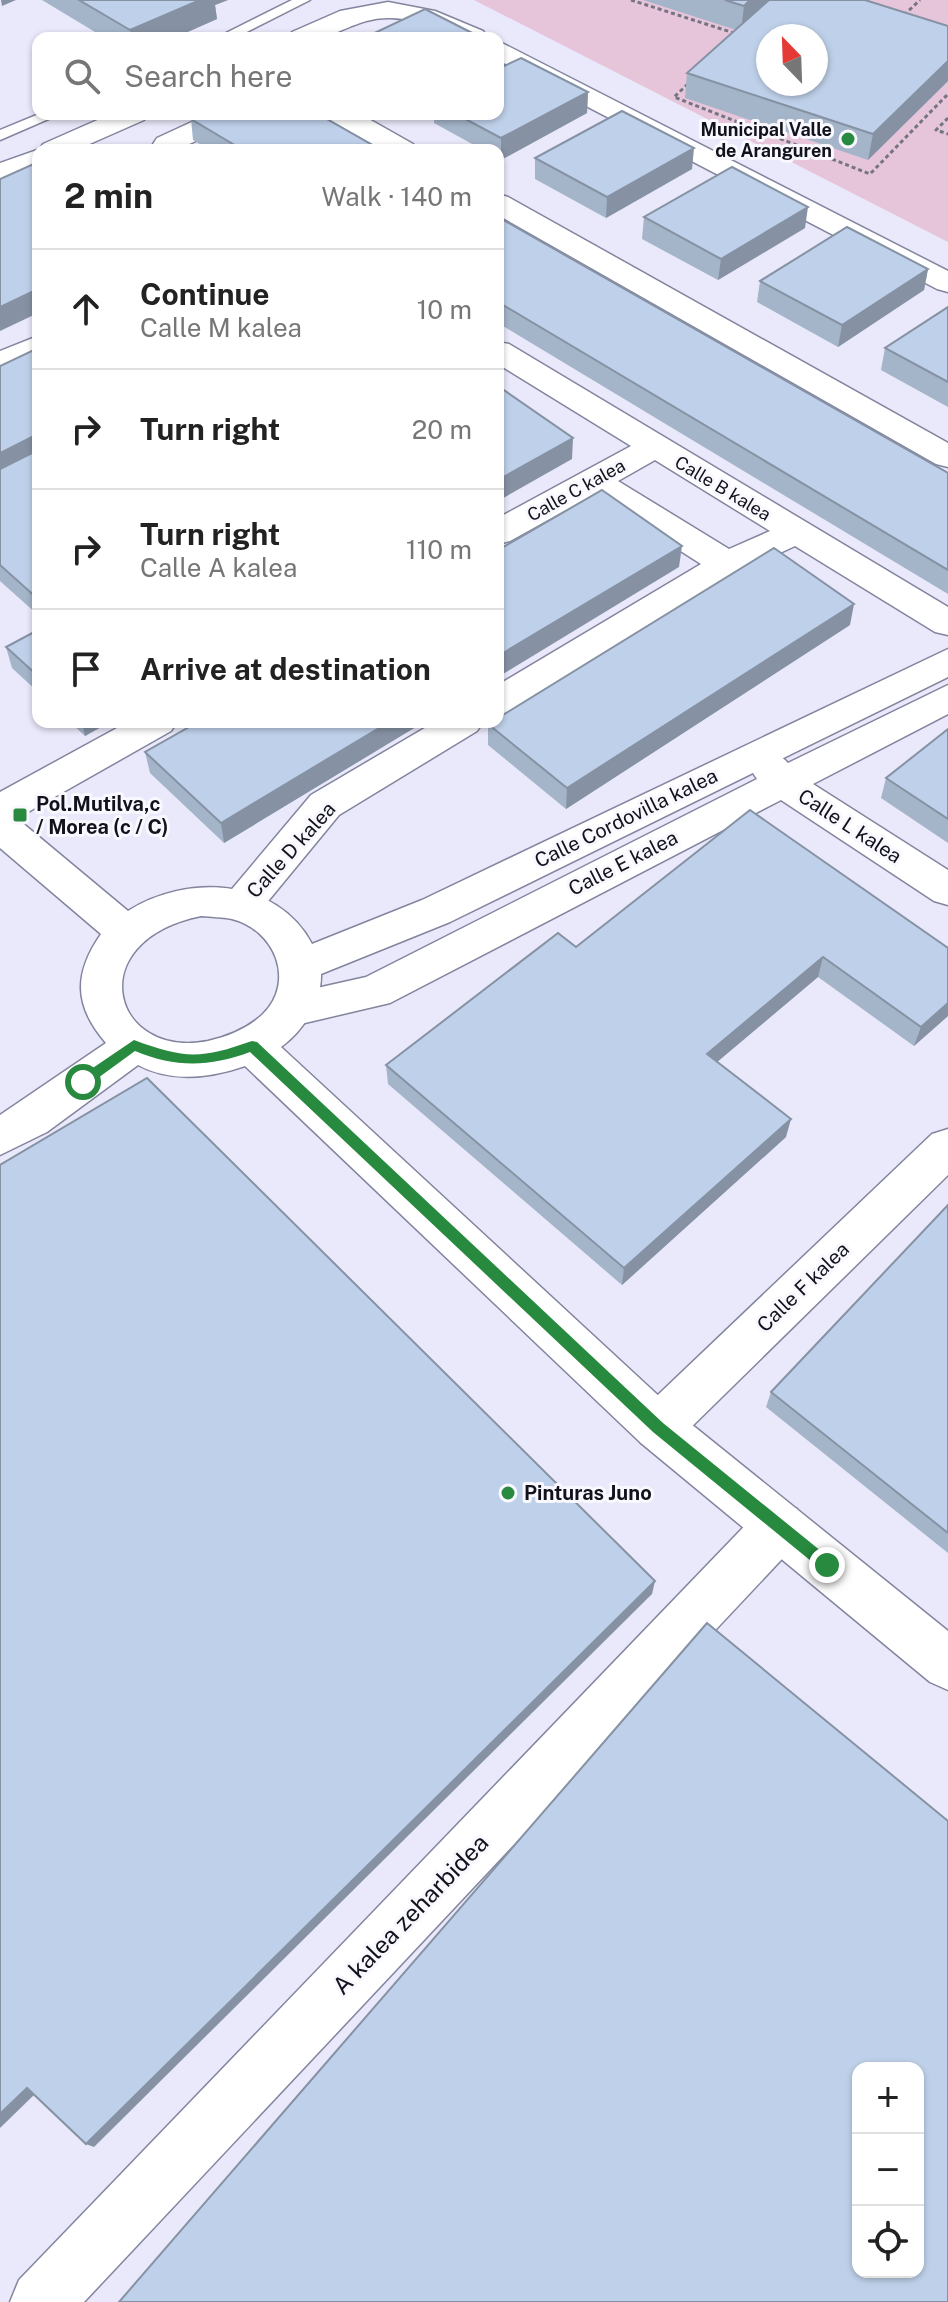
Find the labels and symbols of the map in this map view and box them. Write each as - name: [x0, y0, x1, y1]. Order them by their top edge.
- north arrow: [756, 24, 828, 96]
- place label: Municipal Valle de Aranguren: [701, 119, 832, 161]
- marker: Municipal Valle de Aranguren: [839, 130, 857, 148]
- street label: Calle B kalea: [671, 451, 775, 525]
- street label: Calle C kalea: [523, 455, 629, 525]
- street label: Calle Cordovilla kalea: [531, 763, 721, 873]
- street label: Calle L kalea: [794, 784, 906, 868]
- place label: Pol.Mutilva,c / Morea (c / C): [36, 792, 169, 839]
- street label: Calle D kalea: [242, 797, 340, 903]
- marker: Pol.Mutilva,c / Morea (c / C): [11, 806, 29, 824]
- street label: Calle E kalea: [564, 825, 682, 901]
- route start: [65, 1064, 101, 1100]
- street label: Calle F kalea: [752, 1237, 854, 1337]
- place label: Pinturas Juno: [524, 1481, 652, 1505]
- marker: Pinturas Juno: [499, 1484, 517, 1502]
- route end: [809, 1547, 845, 1583]
- street label: A kalea zeharbidea: [327, 1828, 493, 2000]

